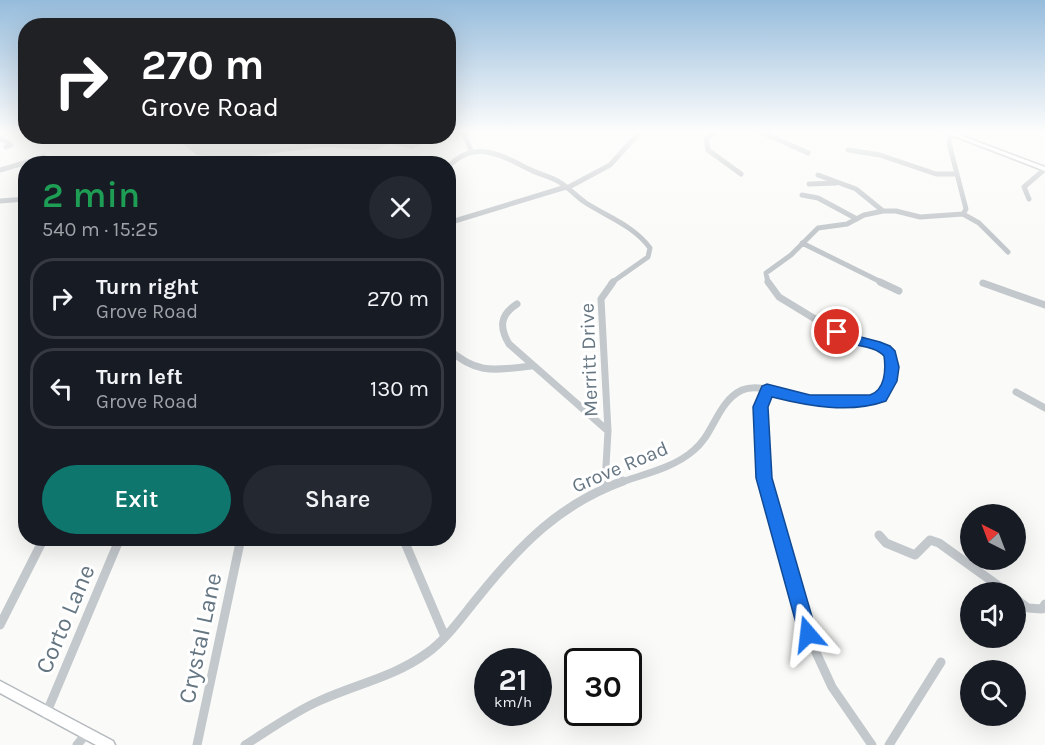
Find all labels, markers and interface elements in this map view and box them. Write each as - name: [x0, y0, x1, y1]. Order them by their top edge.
- text: 270 m: [141, 40, 264, 90]
- icon: right: [42, 42, 120, 120]
- text: Grove Road: [141, 91, 279, 123]
- text: 2 min: [42, 174, 140, 216]
- button: close: [369, 176, 432, 239]
- text: 540 m · 15:25: [42, 218, 158, 241]
- text: Turn right: [96, 274, 199, 300]
- icon: right: [45, 282, 78, 315]
- text: 270 m: [367, 286, 429, 312]
- text: Grove Road: [96, 300, 198, 323]
- street label: Merritt Drive: [576, 303, 602, 417]
- pin: [811, 306, 862, 357]
- icon: arrive: [820, 315, 853, 348]
- text: Turn left: [96, 364, 183, 390]
- icon: left: [45, 372, 78, 405]
- text: 130 m: [370, 376, 429, 402]
- text: Grove Road: [96, 390, 198, 413]
- street label: Grove Road: [568, 436, 672, 498]
- button: Exit: [42, 465, 231, 534]
- button: Share: [243, 465, 432, 534]
- north arrow: [960, 504, 1026, 570]
- map controls: [960, 504, 1026, 726]
- street label: Corto Lane: [30, 560, 100, 678]
- street label: Crystal Lane: [172, 570, 228, 706]
- button: sound: [960, 582, 1026, 648]
- position arrow: [776, 602, 840, 666]
- speed limit sign: 30: [564, 648, 642, 726]
- button: search: [960, 660, 1026, 726]
- text: 21: [499, 662, 527, 698]
- text: km/h: [494, 693, 532, 711]

